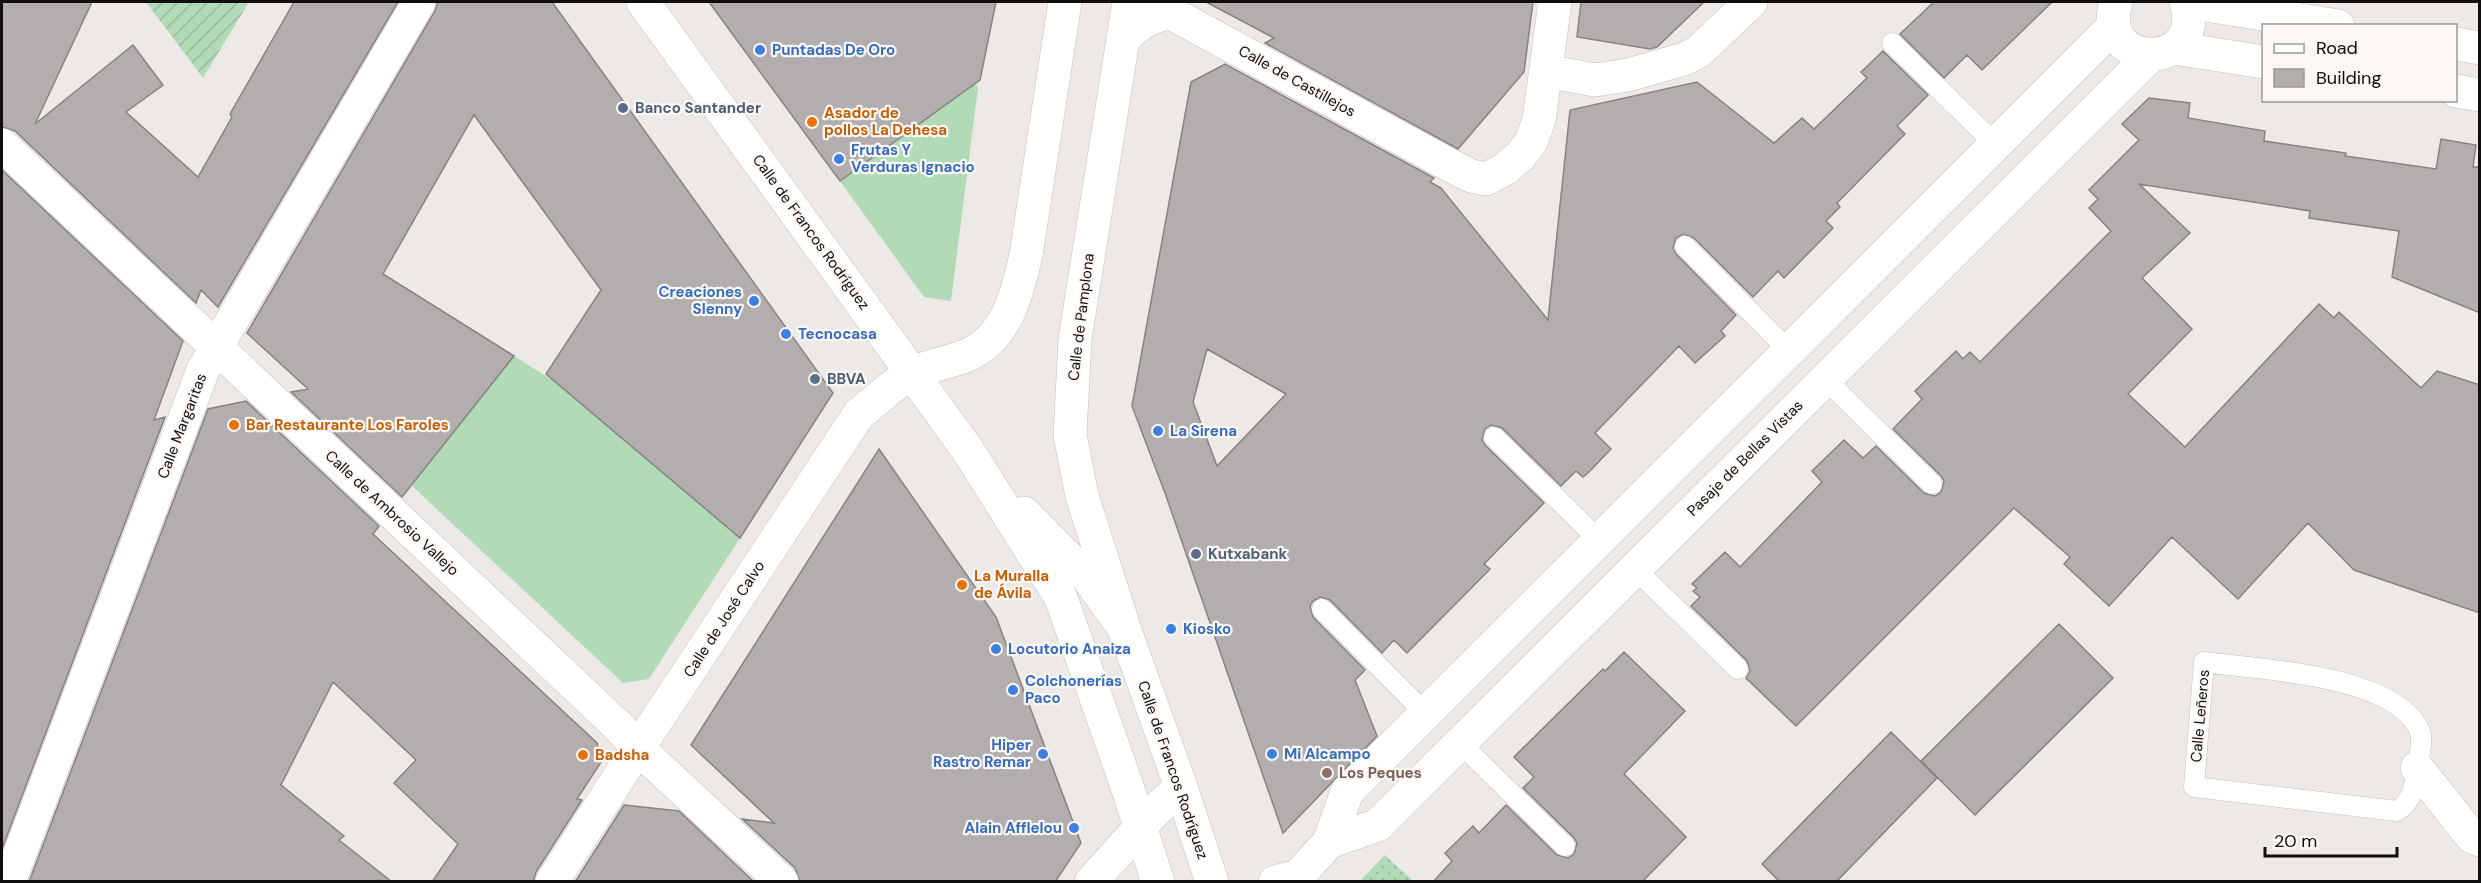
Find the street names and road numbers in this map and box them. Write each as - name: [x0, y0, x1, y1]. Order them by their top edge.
- street label: Calle de Castillejos: [1235, 41, 1359, 121]
- street label: Calle de Francos Rodríguez: [748, 150, 874, 314]
- street label: Calle de Pamplona: [1063, 252, 1099, 382]
- street label: Calle Margaritas: [153, 370, 211, 482]
- street label: Pasaje de Bellas Vistas: [1683, 396, 1807, 520]
- street label: Calle de Ambrosio Vallejo: [321, 446, 463, 580]
- street label: Calle de José Calvo: [679, 557, 769, 681]
- street label: Calle Leñeros: [2186, 669, 2214, 763]
- street label: Calle de Francos Rodríguez: [1133, 678, 1213, 862]

